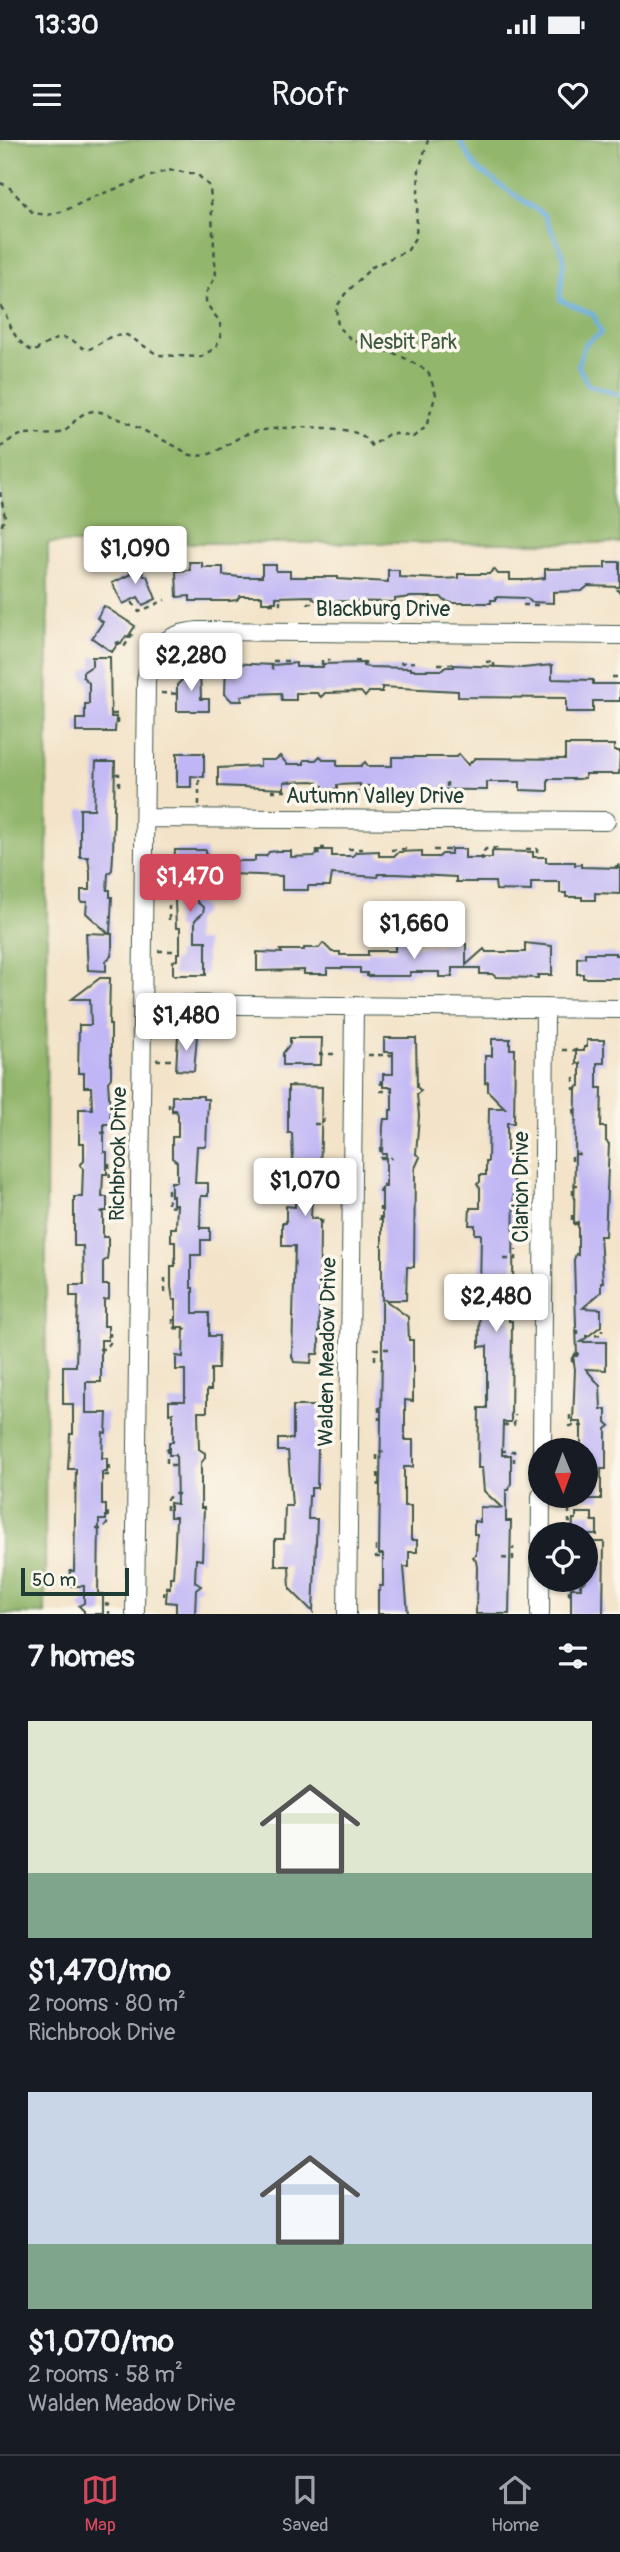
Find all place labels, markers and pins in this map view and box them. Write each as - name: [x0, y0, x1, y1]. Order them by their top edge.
- pin: $1,090: [78, 526, 192, 586]
- pin: $2,280: [134, 634, 248, 693]
- pin: $1,470: [133, 854, 247, 914]
- pin: $1,660: [357, 902, 471, 961]
- pin: $1,480: [129, 993, 243, 1053]
- pin: $1,070: [248, 1158, 362, 1218]
- pin: $2,480: [439, 1274, 553, 1334]

